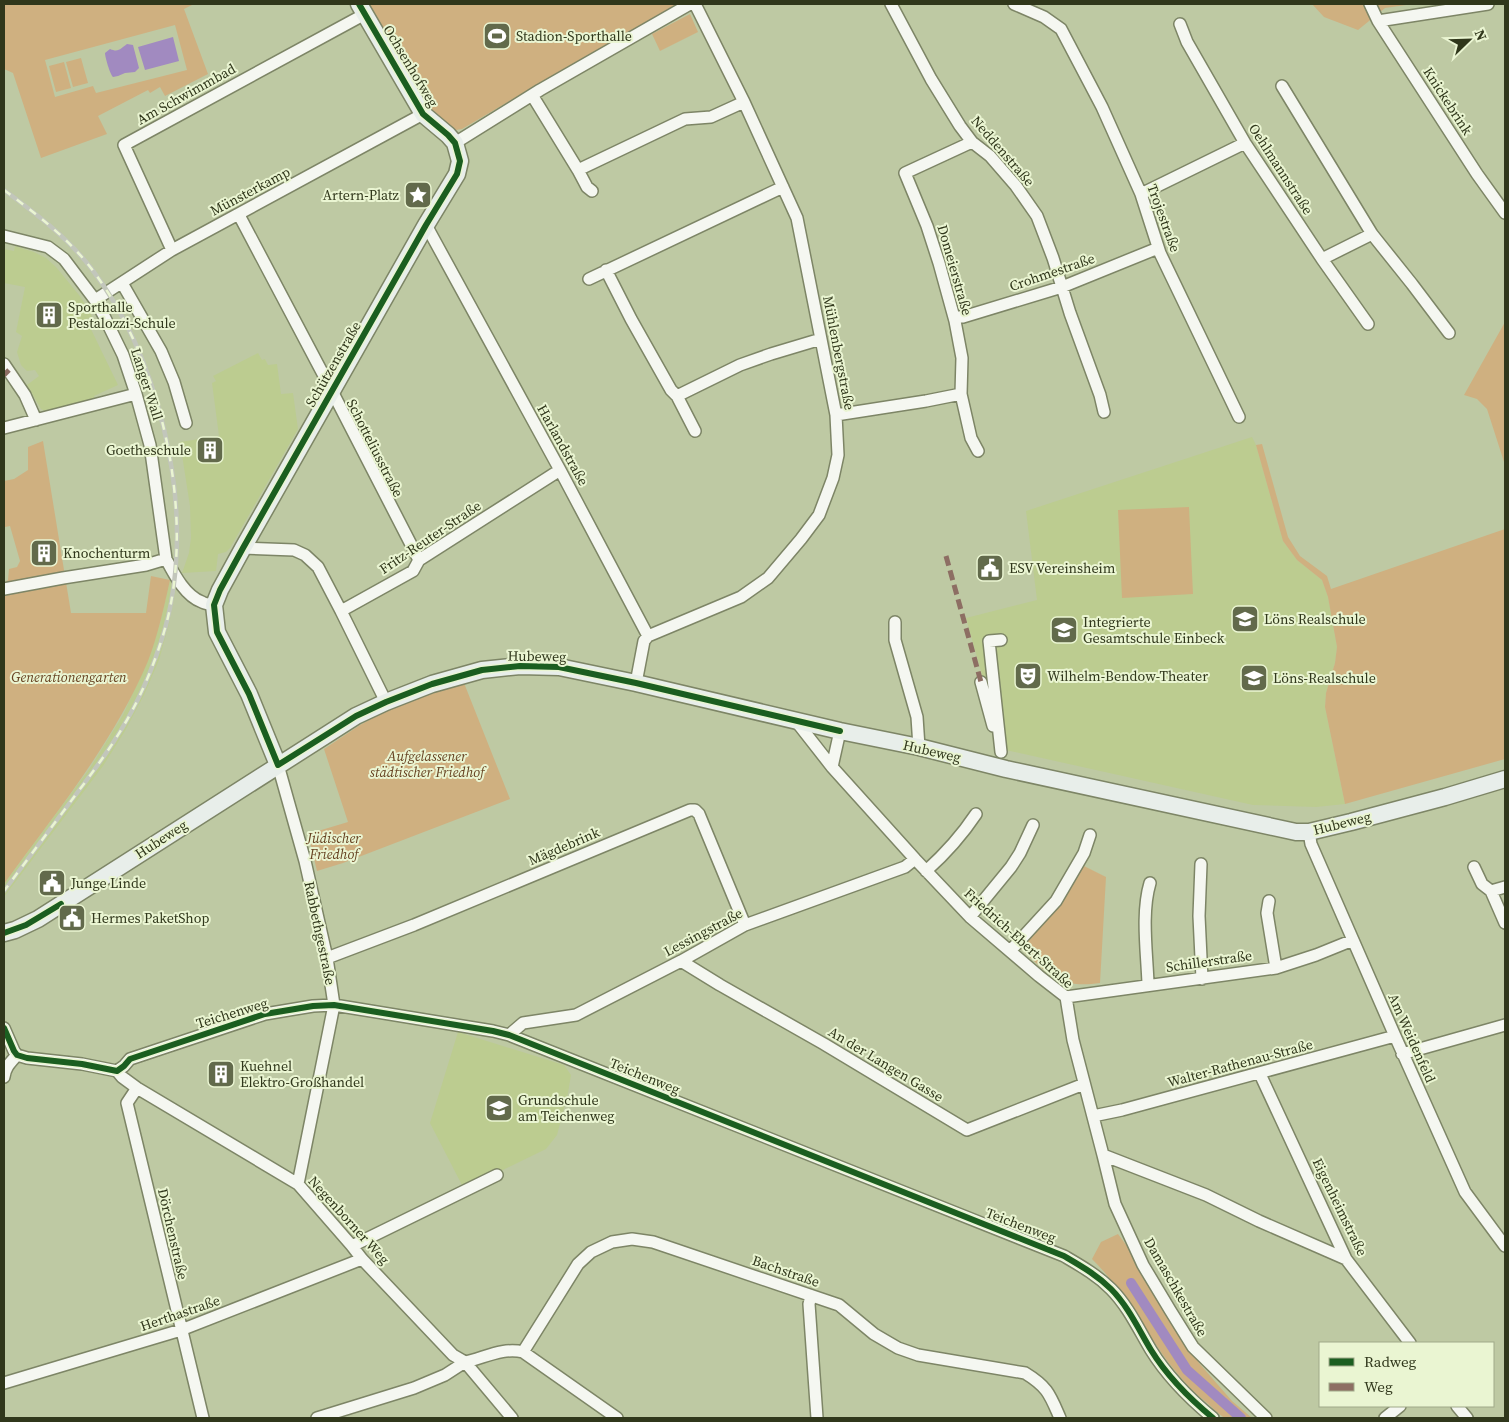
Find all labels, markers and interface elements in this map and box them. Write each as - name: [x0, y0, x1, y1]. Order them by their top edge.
- north arrow: [1444, 15, 1494, 65]
- street label: Ochsenhofweg: [379, 21, 443, 111]
- sports icon: Stadion-Sporthalle: [482, 21, 512, 51]
- place label: Stadion-Sporthalle: [516, 26, 632, 46]
- text: N: [1470, 26, 1492, 44]
- street label: Am Schwimmbad: [133, 58, 239, 129]
- street label: Knickebrink: [1419, 63, 1478, 139]
- street label: Neddenstraße: [967, 111, 1039, 191]
- street label: Oehlmannstraße: [1244, 119, 1318, 219]
- street label: Münsterkamp: [207, 162, 293, 220]
- place icon: Artern-Platz: [403, 180, 433, 210]
- street label: Trojestraße: [1142, 181, 1186, 255]
- place label: Artern-Platz: [323, 185, 400, 205]
- street label: Domeierstraße: [933, 222, 977, 318]
- street label: Crohmestraße: [1007, 248, 1097, 296]
- street label: Mühlenbergstraße: [818, 294, 860, 412]
- place label: Sporthalle Pestalozzi-Schule: [68, 297, 176, 333]
- building icon: Sporthalle Pestalozzi-Schule: [34, 300, 64, 330]
- street label: Schützenstraße: [300, 317, 366, 411]
- street label: Langer Wall: [126, 345, 168, 423]
- street label: Schotteliusstraße: [342, 396, 408, 500]
- street label: Harlandstraße: [532, 401, 594, 489]
- building icon: Goetheschule: [195, 435, 225, 465]
- place label: Goetheschule: [106, 440, 191, 460]
- street label: Fritz-Reuter-Straße: [375, 495, 485, 579]
- building icon: Knochenturm: [29, 538, 59, 568]
- place label: Knochenturm: [63, 543, 151, 563]
- public building icon: ESV Vereinsheim: [975, 553, 1005, 583]
- place label: ESV Vereinsheim: [1009, 558, 1116, 578]
- school or university icon: Löns Realschule: [1230, 604, 1260, 634]
- place label: Löns Realschule: [1264, 609, 1366, 629]
- place label: Integrierte Gesamtschule Einbeck: [1083, 612, 1225, 648]
- school or university icon: Integrierte Gesamtschule Einbeck: [1049, 615, 1079, 645]
- street label: Hubeweg: [507, 645, 567, 667]
- theatre icon: Wilhelm-Bendow-Theater: [1013, 661, 1043, 691]
- school or university icon: Löns-Realschule: [1239, 663, 1269, 693]
- place label: Wilhelm-Bendow-Theater: [1047, 666, 1208, 686]
- park label: Generationengarten: [11, 667, 127, 687]
- place label: Löns-Realschule: [1273, 668, 1376, 688]
- street label: Hubeweg: [901, 735, 963, 767]
- park label: Aufgelassener städtischer Friedhof: [370, 746, 487, 782]
- street label: Hubeweg: [1311, 806, 1373, 840]
- street label: Hubeweg: [131, 815, 191, 863]
- street label: Mägdebrink: [525, 822, 603, 870]
- park label: Jüdischer Friedhof: [305, 828, 361, 864]
- public building icon: Junge Linde: [37, 868, 67, 898]
- place label: Junge Linde: [70, 873, 146, 893]
- street label: Rabbethgestraße: [299, 879, 341, 987]
- street label: Friedrich-Ebert-Straße: [960, 883, 1078, 993]
- public building icon: Hermes PaketShop: [57, 903, 87, 933]
- street label: Lessingstraße: [660, 903, 746, 961]
- place label: Hermes PaketShop: [91, 908, 210, 928]
- street label: Schillerstraße: [1165, 945, 1253, 977]
- street label: Am Weidenfeld: [1383, 990, 1441, 1086]
- street label: Teichenweg: [194, 993, 270, 1033]
- street label: An der Langen Gasse: [825, 1022, 947, 1106]
- street label: Walter-Rathenau-Straße: [1165, 1034, 1315, 1092]
- street label: Teichenweg: [607, 1053, 683, 1099]
- place label: Kuehnel Elektro-Großhandel: [240, 1056, 364, 1092]
- building icon: Kuehnel Elektro-Großhandel: [206, 1059, 236, 1089]
- place label: Grundschule am Teichenweg: [518, 1090, 615, 1126]
- school or university icon: Grundschule am Teichenweg: [484, 1093, 514, 1123]
- street label: Eigenheimstraße: [1308, 1155, 1372, 1259]
- street label: Negenborner Weg: [304, 1171, 394, 1269]
- street label: Dörchenstraße: [153, 1186, 193, 1282]
- street label: Teichenweg: [983, 1202, 1059, 1248]
- street label: Damaschkestraße: [1139, 1234, 1213, 1340]
- street label: Bachstraße: [750, 1250, 822, 1292]
- street label: Herthastraße: [137, 1290, 223, 1336]
- legend: [1319, 1342, 1494, 1407]
- text: Radweg: [1364, 1351, 1417, 1372]
- text: Weg: [1364, 1376, 1393, 1397]

